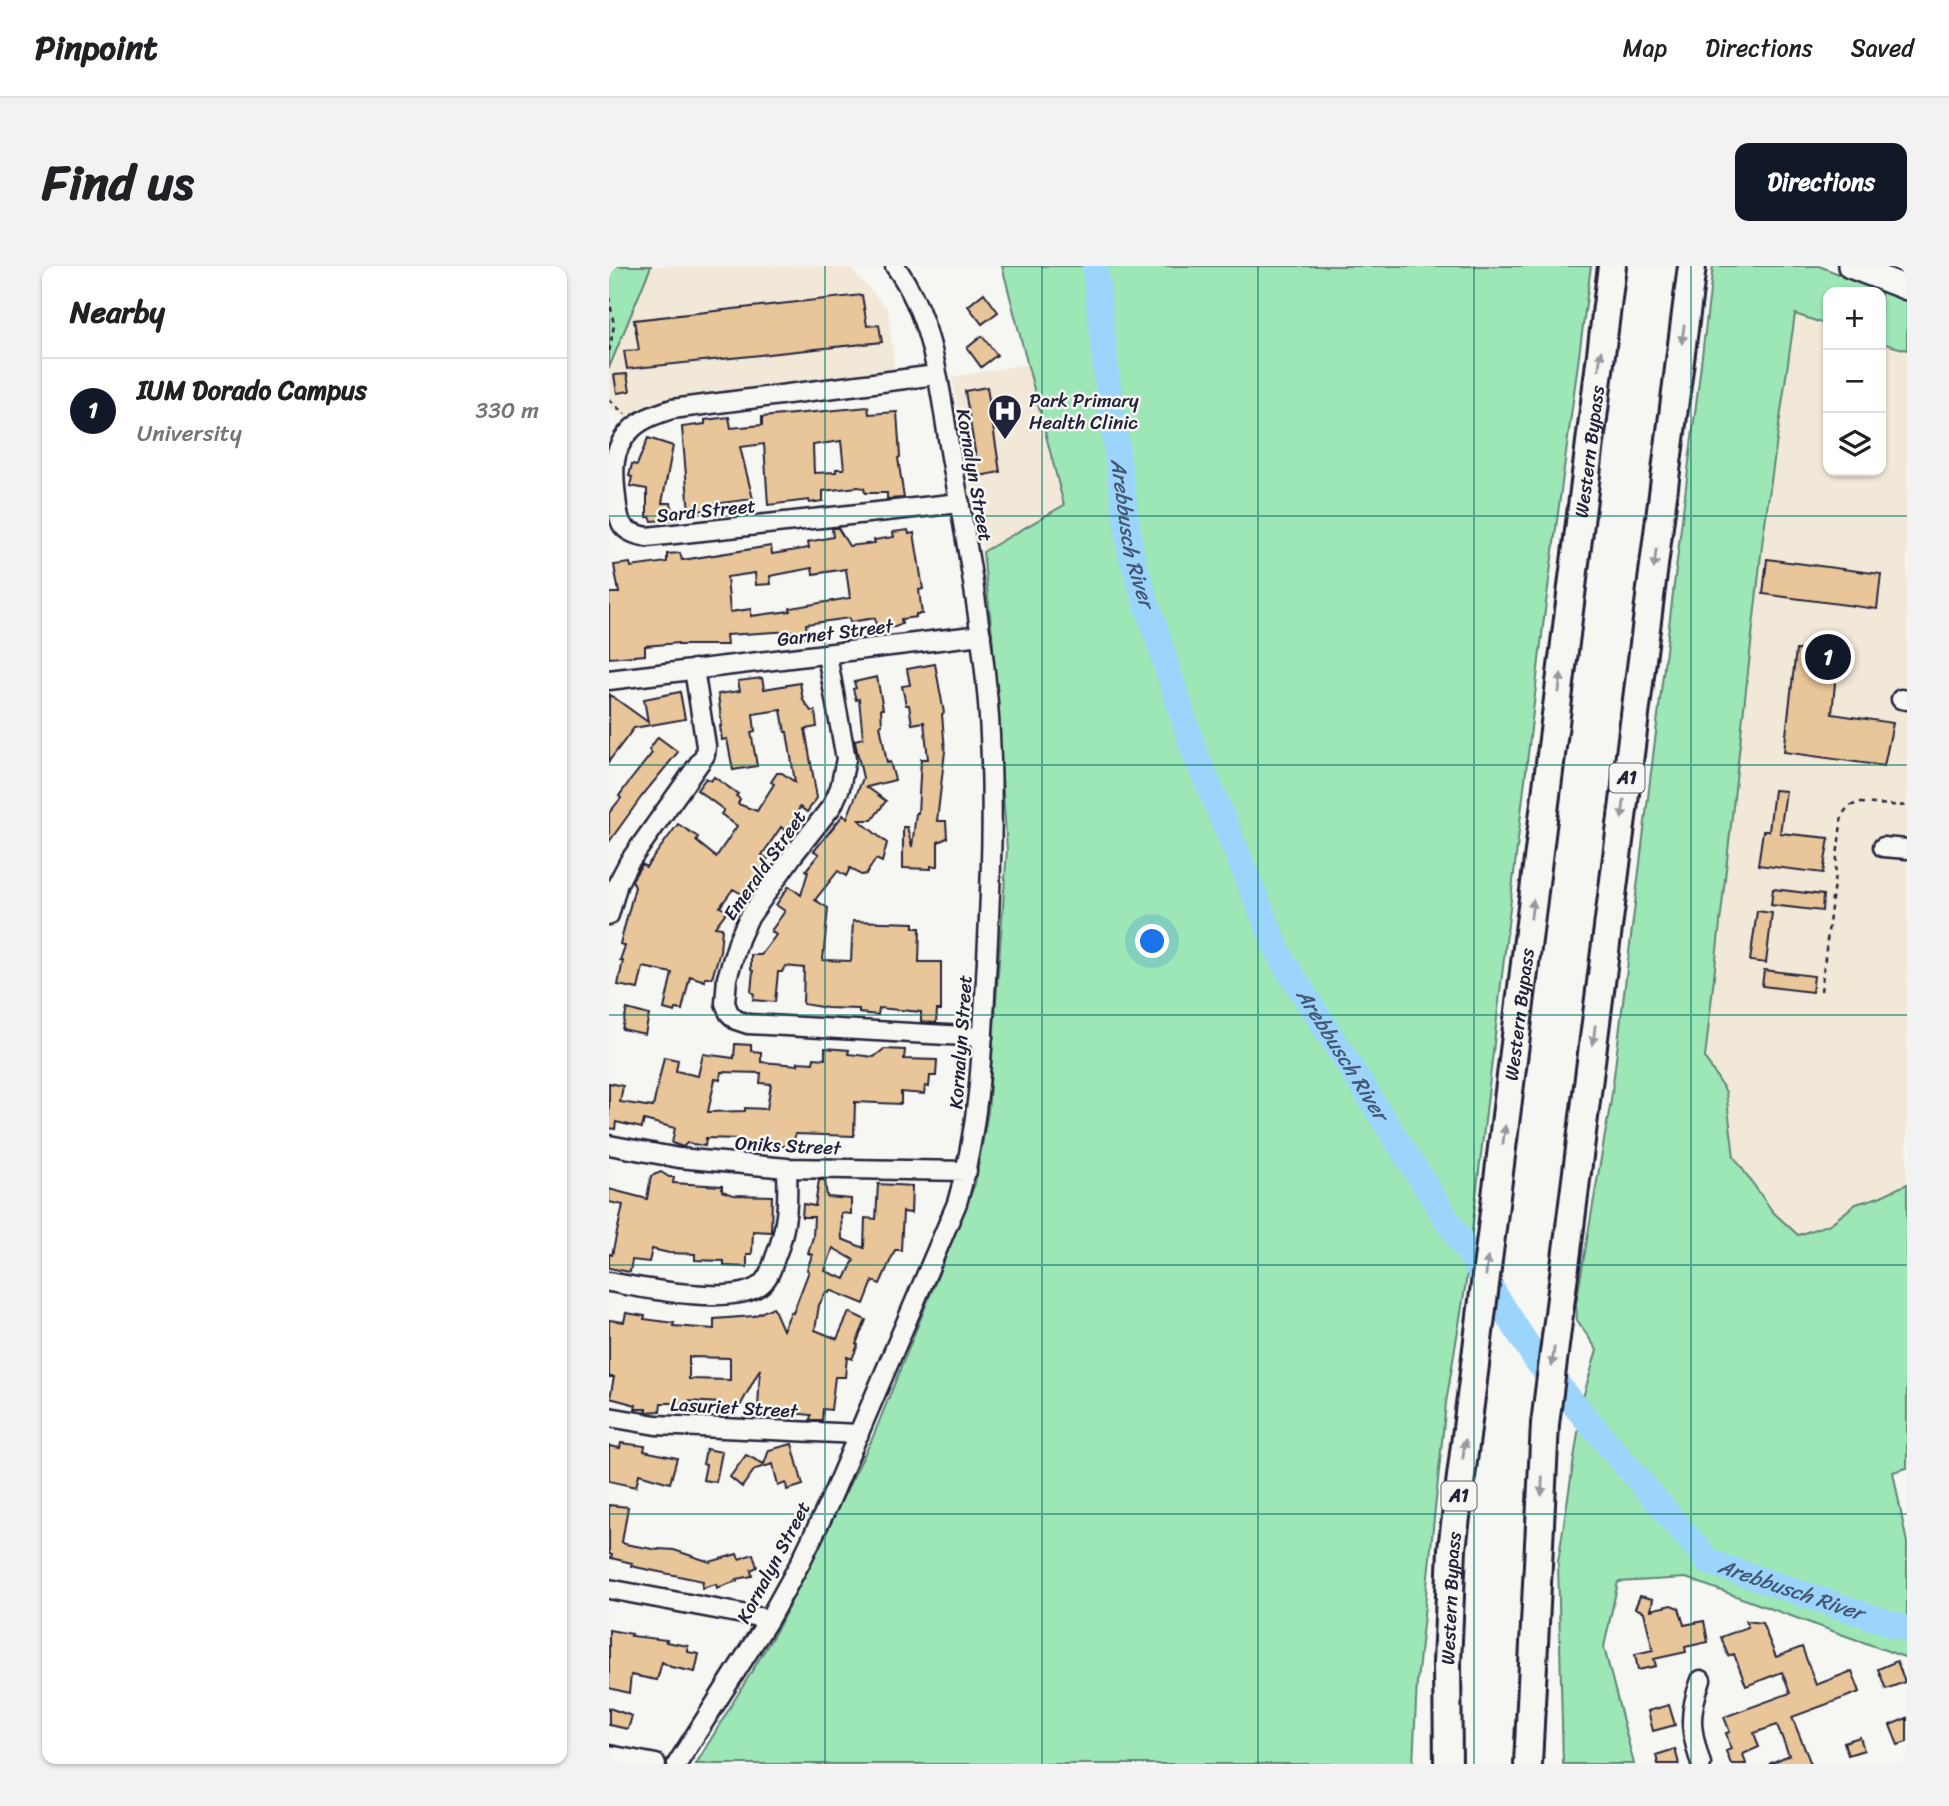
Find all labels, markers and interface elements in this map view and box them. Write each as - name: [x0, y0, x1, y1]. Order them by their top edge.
- text: Pinpoint: [35, 19, 158, 77]
- text: Map: [1623, 27, 1667, 69]
- text: Directions: [1705, 27, 1813, 69]
- text: Saved: [1851, 27, 1914, 69]
- text: Find us: [42, 139, 194, 226]
- button: Directions: [1735, 143, 1907, 221]
- text: Nearby: [70, 285, 165, 339]
- map controls: [1823, 287, 1886, 476]
- button: +: [1823, 287, 1886, 350]
- one-way arrow: [1678, 323, 1689, 345]
- one-way arrow: [1594, 349, 1605, 371]
- button: −: [1823, 350, 1886, 413]
- text: IUM Dorado Campus: [137, 367, 367, 413]
- street label: Western Bypass: [1565, 383, 1614, 520]
- place label: Park Primary Health Clinic: [1029, 384, 1139, 439]
- text: 1: [88, 390, 98, 431]
- text: 330 m: [476, 390, 539, 431]
- hospital icon: Park Primary Health Clinic: [986, 392, 1024, 441]
- street label: Kornalyn Street: [947, 406, 1002, 544]
- text: University: [137, 413, 242, 454]
- button: layers: [1823, 413, 1886, 476]
- water label: Arebbusch River: [1099, 455, 1167, 617]
- street label: Sard Street: [655, 489, 757, 532]
- one-way arrow: [1649, 549, 1660, 571]
- street label: Garnet Street: [775, 609, 896, 656]
- pin: 1: [1805, 631, 1851, 683]
- one-way arrow: [1554, 672, 1565, 694]
- road number: A1: [1609, 764, 1645, 792]
- one-way arrow: [1617, 799, 1628, 821]
- street label: Emerald Street: [714, 803, 815, 927]
- one-way arrow: [1526, 898, 1537, 920]
- your location: [1135, 924, 1169, 958]
- street label: Western Bypass: [1495, 946, 1544, 1082]
- street label: Kornalyn Street: [939, 974, 982, 1110]
- water label: Arebbusch River: [1285, 980, 1401, 1132]
- one-way arrow: [1588, 1024, 1599, 1046]
- one-way arrow: [1498, 1124, 1509, 1146]
- street label: Oniks Street: [734, 1126, 843, 1165]
- one-way arrow: [1482, 1255, 1493, 1277]
- one-way arrow: [1548, 1346, 1559, 1368]
- street label: Lasuriet Street: [670, 1388, 800, 1427]
- one-way arrow: [1459, 1438, 1470, 1460]
- one-way arrow: [1537, 1475, 1548, 1497]
- road number: A1: [1441, 1482, 1477, 1511]
- street label: Kornalyn Street: [727, 1495, 820, 1629]
- street label: Western Bypass: [1431, 1529, 1471, 1665]
- water label: Arebbusch River: [1712, 1547, 1873, 1633]

